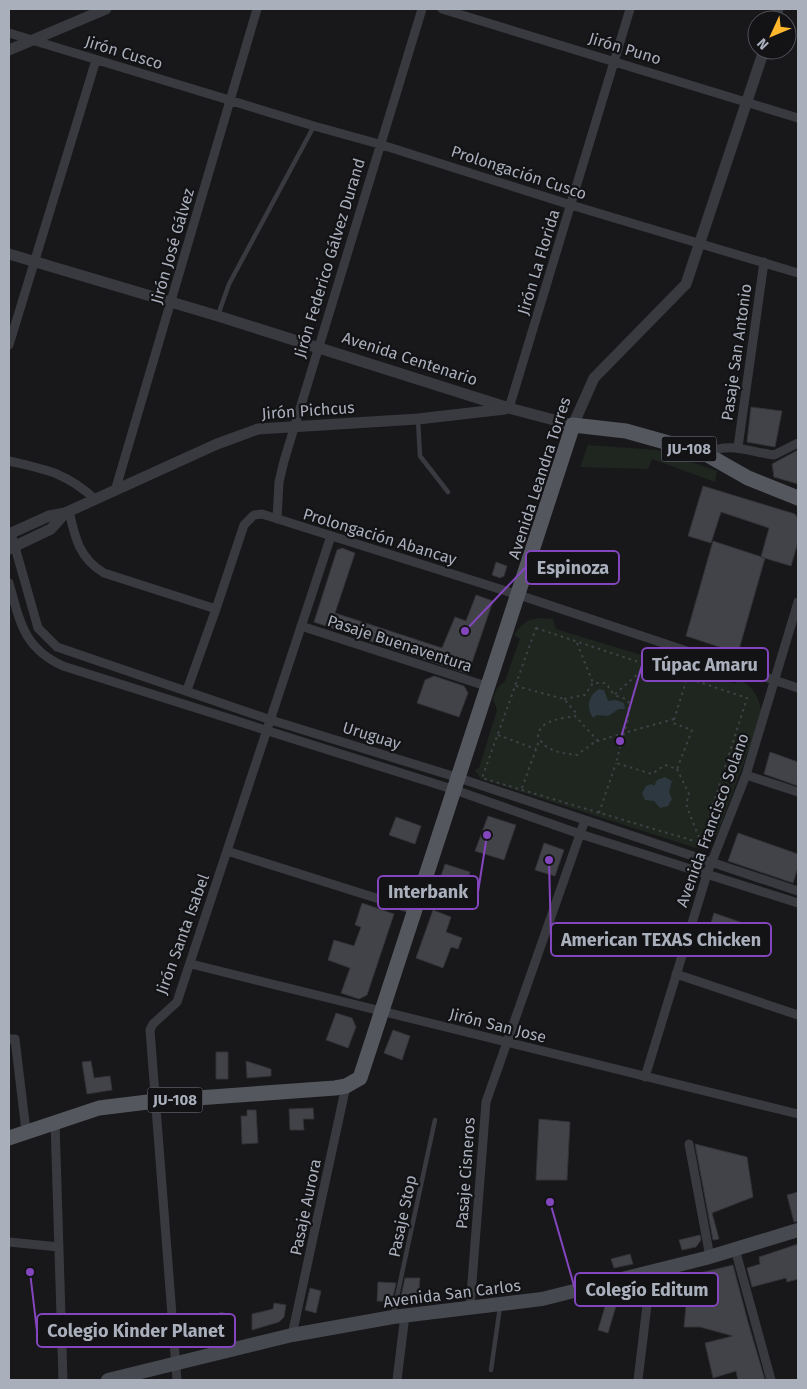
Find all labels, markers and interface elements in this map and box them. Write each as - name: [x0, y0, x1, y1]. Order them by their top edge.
- north arrow: [747, 10, 797, 60]
- street label: Jirón Puno: [586, 28, 663, 69]
- street label: Jirón Cusco: [83, 32, 165, 73]
- text: N: [754, 34, 772, 53]
- street label: Prolongación Cusco: [449, 142, 589, 203]
- street label: Jirón Federico Gálvez Durand: [290, 156, 369, 360]
- street label: Jirón José Gálvez: [147, 186, 198, 306]
- street label: Jirón La Florida: [513, 207, 564, 317]
- street label: Pasaje San Antonio: [717, 282, 756, 422]
- street label: Avenida Centenario: [340, 328, 480, 389]
- street label: Avenida Leandra Torres: [504, 395, 575, 562]
- street label: Jirón Pichcus: [261, 398, 355, 423]
- road number: JU-108: [662, 436, 716, 462]
- street label: Prolongación Abancay: [301, 504, 459, 569]
- callout: Espinoza: [526, 551, 619, 584]
- text: Espinoza: [537, 557, 609, 579]
- street label: Pasaje Buenaventura: [325, 611, 475, 676]
- callout: Túpac Amaru: [642, 648, 768, 681]
- text: Túpac Amaru: [652, 654, 758, 676]
- street label: Uruguay: [340, 718, 403, 753]
- street label: Avenida Francisco Solano: [672, 731, 753, 910]
- street label: Jirón Santa Isabel: [152, 871, 213, 997]
- callout: Interbank: [378, 876, 478, 909]
- text: Interbank: [388, 881, 469, 903]
- callout: American TEXAS Chicken: [551, 923, 771, 956]
- text: American TEXAS Chicken: [560, 929, 761, 951]
- street label: Jirón San Jose: [447, 1004, 548, 1047]
- road number: JU-108: [148, 1088, 202, 1112]
- street label: Pasaje Cisneros: [452, 1117, 479, 1229]
- street label: Pasaje Aurora: [286, 1157, 325, 1257]
- street label: Pasaje Stop: [385, 1173, 420, 1259]
- callout: Colegío Editum: [575, 1273, 718, 1306]
- street label: Avenida San Carlos: [382, 1276, 522, 1311]
- text: Colegío Editum: [586, 1279, 708, 1301]
- callout: Colegio Kinder Planet: [37, 1314, 235, 1347]
- text: Colegio Kinder Planet: [47, 1320, 226, 1342]

